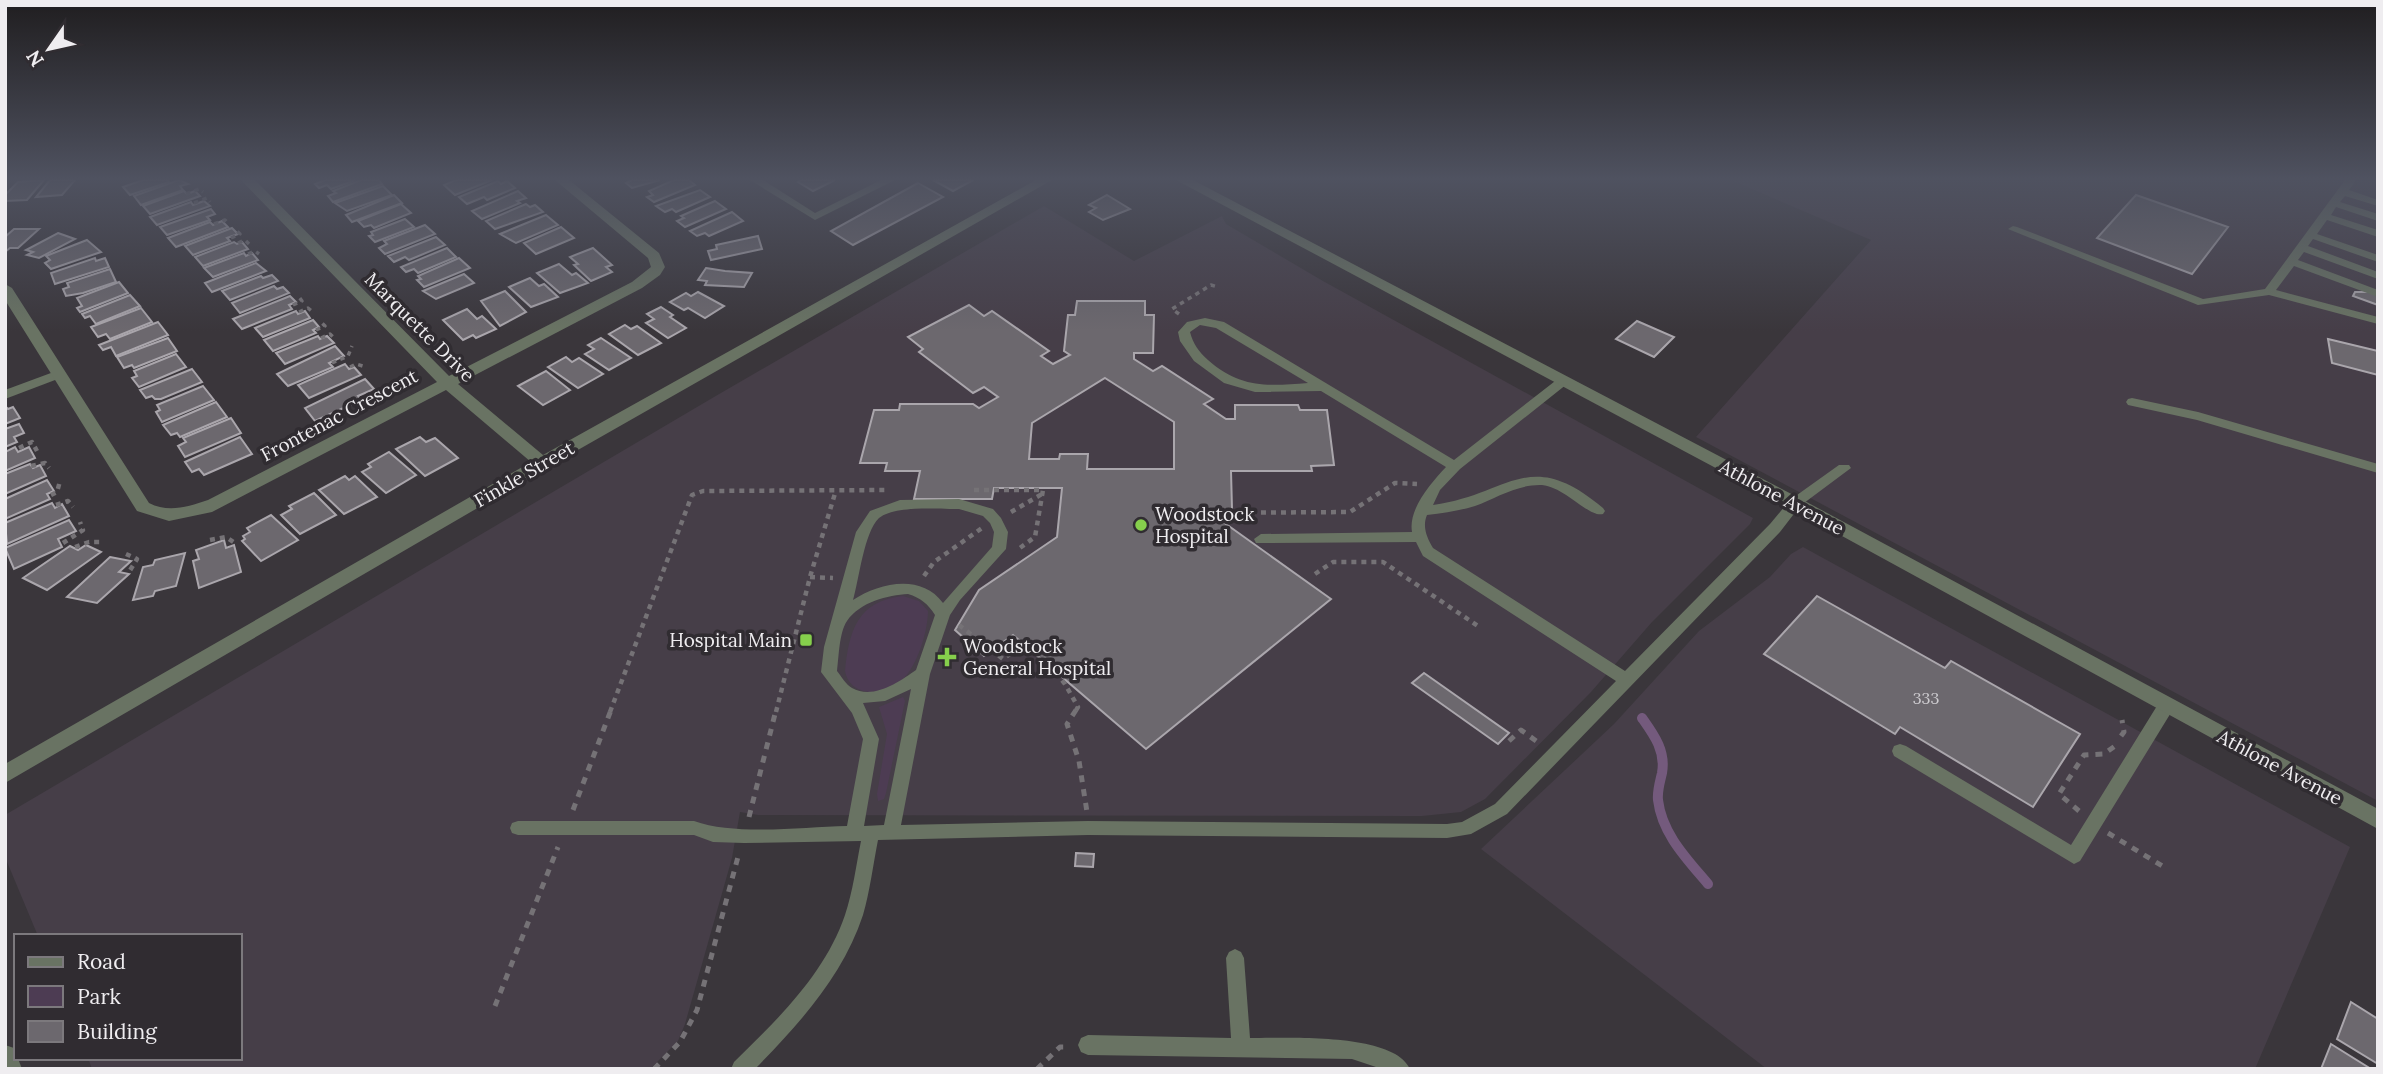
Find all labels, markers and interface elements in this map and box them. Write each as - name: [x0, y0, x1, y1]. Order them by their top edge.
- north arrow: [14, 14, 84, 84]
- text: N: [21, 45, 49, 71]
- street label: Marquette Drive: [360, 267, 480, 387]
- street label: Frontenac Crescent: [256, 363, 422, 467]
- street label: Finkle Street: [470, 435, 579, 512]
- street label: Athlone Avenue: [1715, 454, 1849, 540]
- place label: Woodstock Hospital: [1155, 502, 1255, 548]
- marker: Woodstock Hospital: [1133, 517, 1149, 533]
- place label: Hospital Main: [669, 628, 792, 652]
- marker: Hospital Main: [798, 632, 814, 648]
- place label: Woodstock General Hospital: [963, 634, 1111, 680]
- marker: Woodstock General Hospital: [937, 647, 957, 667]
- house number: 333: [1913, 688, 1939, 708]
- street label: Athlone Avenue: [2213, 724, 2347, 810]
- legend: [14, 934, 242, 1060]
- text: Road: [77, 948, 126, 975]
- text: Park: [77, 983, 121, 1010]
- text: Building: [77, 1018, 157, 1045]

